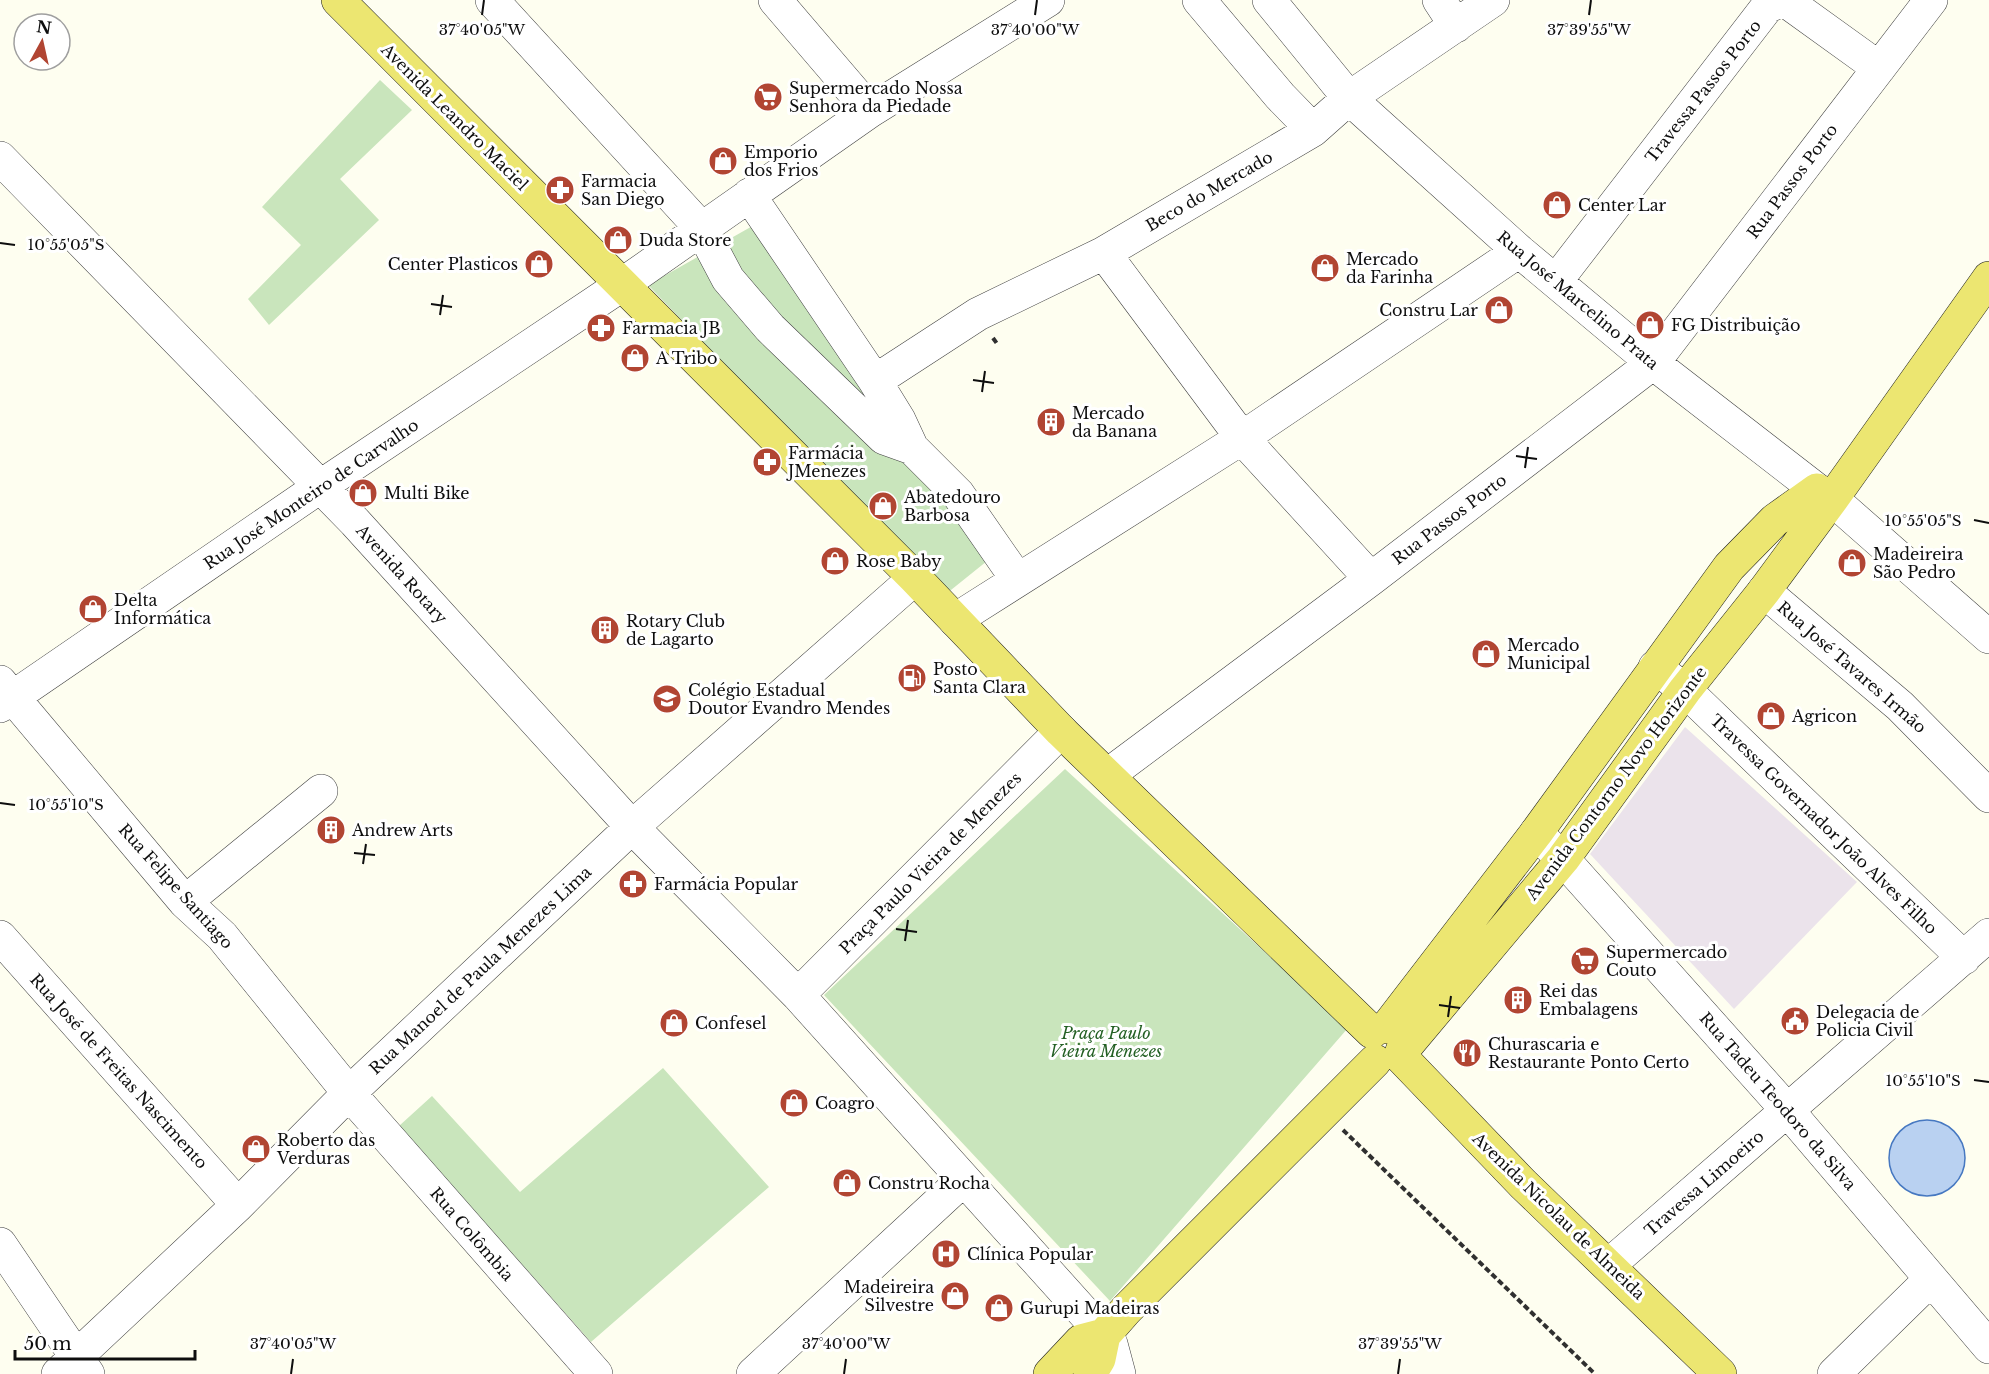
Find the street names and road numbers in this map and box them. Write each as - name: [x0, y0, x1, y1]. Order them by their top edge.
- street label: Travessa Passos Porto: [1641, 16, 1765, 166]
- street label: Avenida Leandro Maciel: [377, 39, 533, 195]
- street label: Rua Passos Porto: [1742, 120, 1842, 242]
- street label: Beco do Mercado: [1142, 147, 1276, 235]
- street label: Rua José Marcelino Prata: [1493, 227, 1663, 374]
- street label: Rua José Monteiro de Carvalho: [200, 414, 422, 574]
- street label: Rua Passos Porto: [1388, 469, 1510, 569]
- street label: Avenida Rotary: [352, 520, 452, 628]
- street label: Rua José Tavares Irmão: [1773, 597, 1931, 737]
- street label: Avenida Contorno Novo Horizonte: [1521, 662, 1710, 905]
- street label: Travessa Governador João Alves Filho: [1706, 710, 1942, 938]
- street label: Praça Paulo Vieira de Menezes: [835, 768, 1025, 958]
- street label: Rua Felipe Santiago: [114, 819, 238, 953]
- street label: Rua Manoel de Paula Menezes Lima: [365, 862, 595, 1078]
- street label: Rua José de Freitas Nascimento: [26, 969, 212, 1173]
- street label: Rua Tadeu Teodoro da Silva: [1695, 1008, 1861, 1194]
- street label: Travessa Limoeiro: [1640, 1126, 1768, 1240]
- street label: Avenida Nicolau de Almeida: [1468, 1128, 1649, 1304]
- street label: Rua Colômbia: [426, 1183, 518, 1285]

